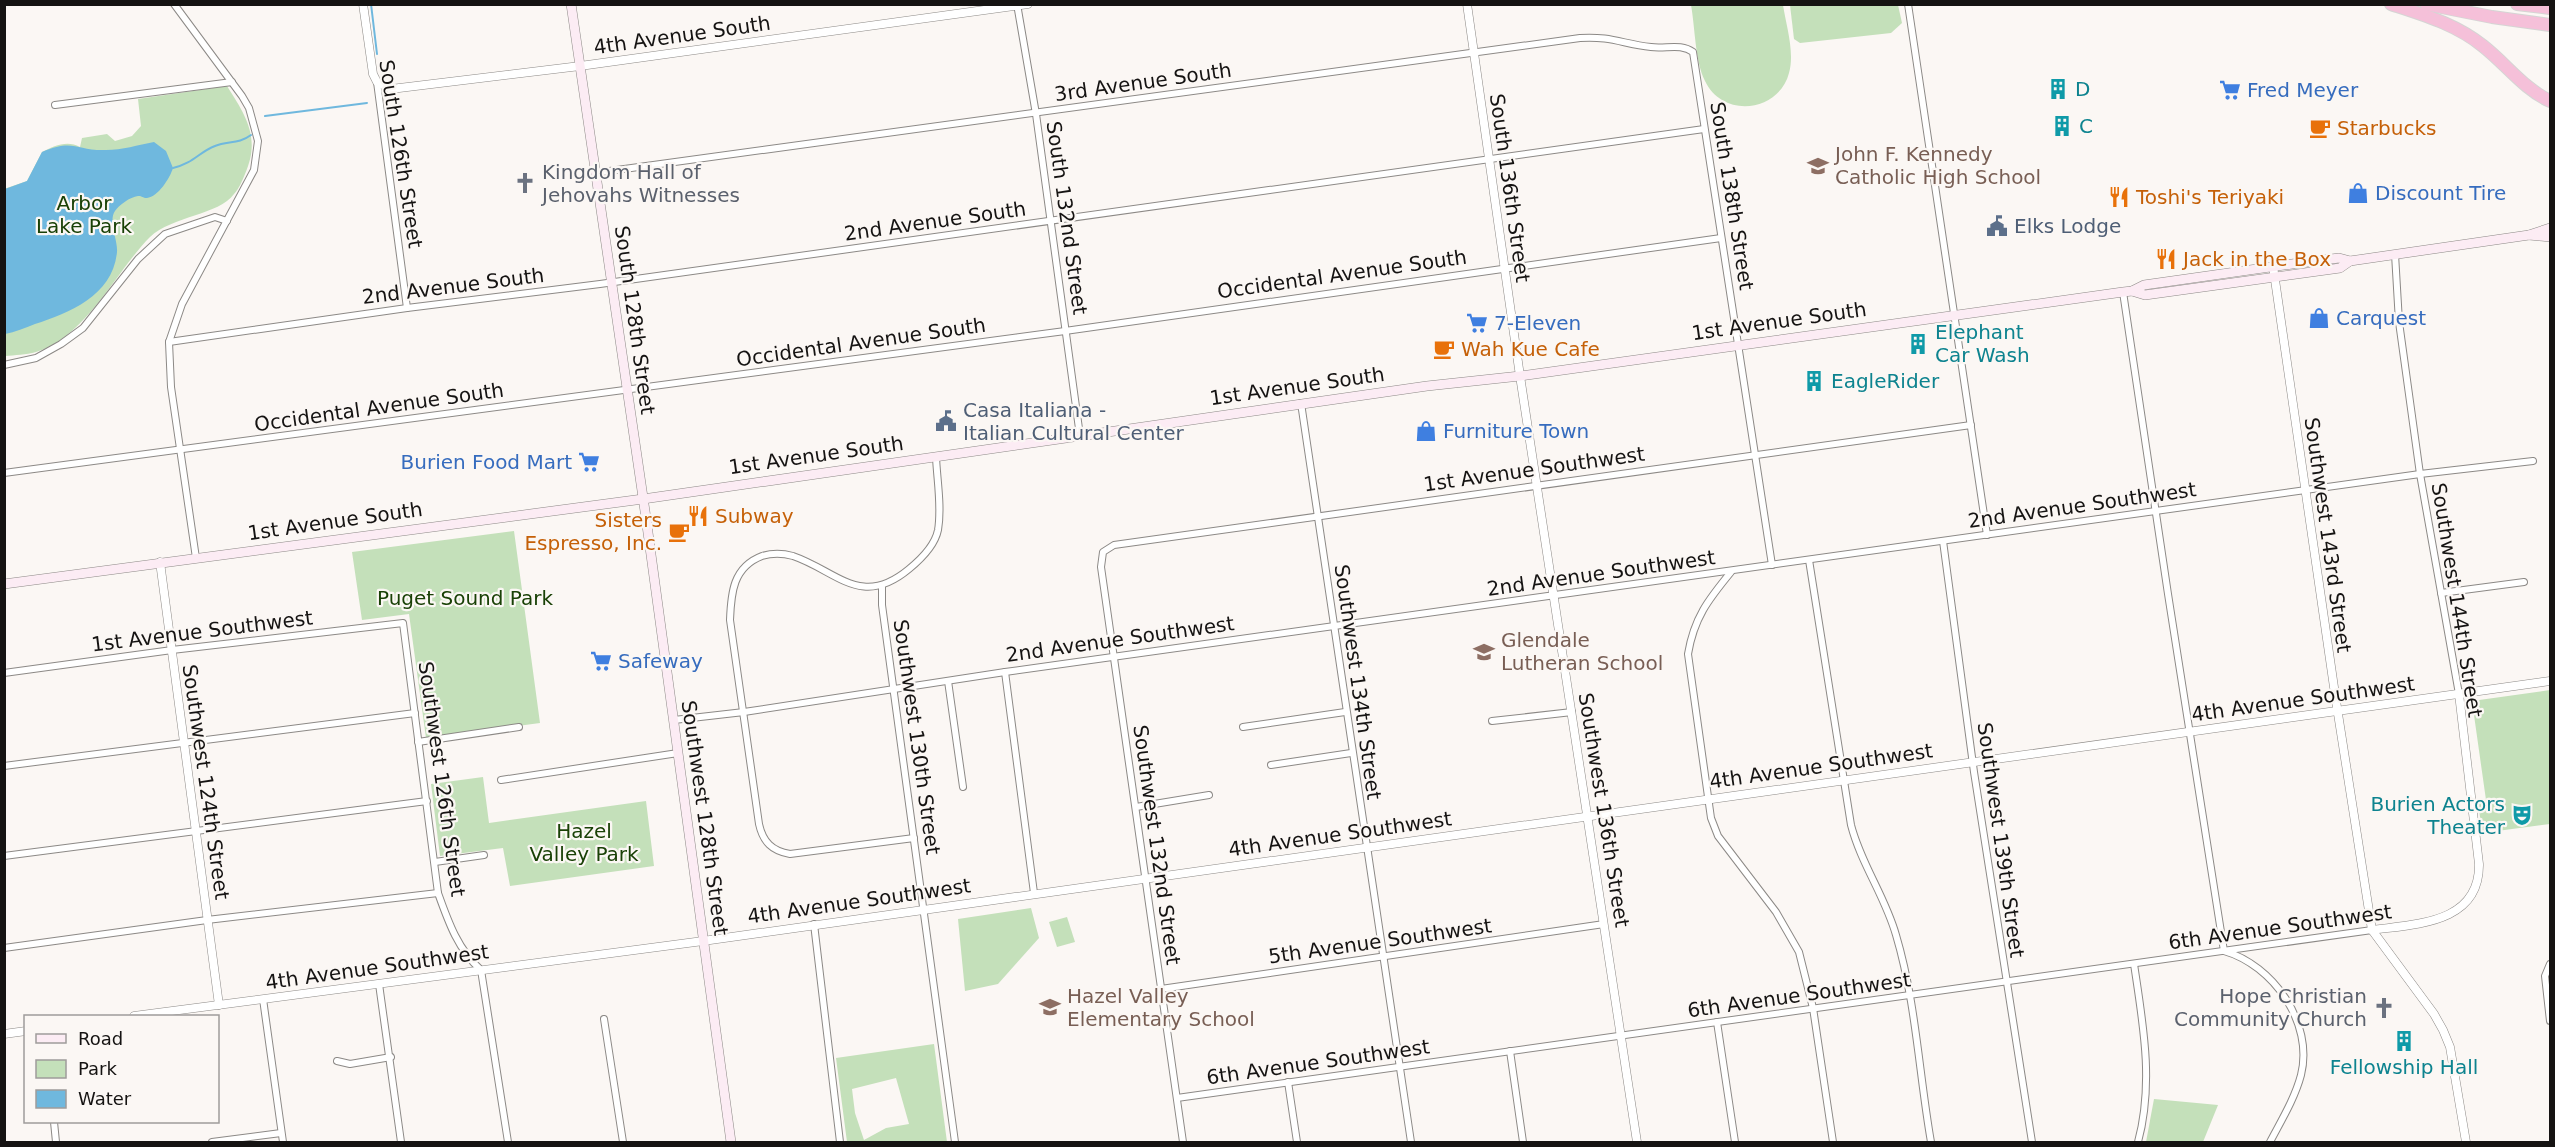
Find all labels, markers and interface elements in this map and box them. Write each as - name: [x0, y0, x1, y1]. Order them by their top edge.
- street label: 4th Avenue South: [592, 11, 772, 59]
- street label: South 126th Street: [374, 58, 428, 250]
- street label: 3rd Avenue South: [1053, 58, 1233, 106]
- building icon: D: [2046, 77, 2070, 101]
- place label: D: [2075, 77, 2090, 101]
- supermarket icon: Fred Meyer: [2218, 78, 2242, 102]
- place label: Fred Meyer: [2247, 78, 2359, 102]
- street label: South 136th Street: [1485, 92, 1535, 284]
- street label: South 138th Street: [1705, 100, 1759, 292]
- building icon: C: [2050, 114, 2074, 138]
- place label: C: [2079, 114, 2093, 138]
- cafe icon: Starbucks: [2308, 116, 2332, 140]
- place label: Starbucks: [2337, 116, 2436, 140]
- street label: South 132nd Street: [1042, 120, 1092, 316]
- place label: John F. Kennedy Catholic High School: [1833, 142, 2041, 189]
- school or university icon: John F. Kennedy Catholic High School: [1806, 154, 1830, 178]
- place label: Kingdom Hall of Jehovahs Witnesses: [540, 160, 740, 207]
- church icon: Kingdom Hall of Jehovahs Witnesses: [513, 171, 537, 195]
- shop icon: Discount Tire: [2346, 181, 2370, 205]
- place label: Discount Tire: [2375, 181, 2506, 205]
- restaurant icon: Toshi's Teriyaki: [2107, 185, 2131, 209]
- place label: Toshi's Teriyaki: [2135, 185, 2284, 209]
- park label: Arbor Lake Park: [36, 191, 132, 238]
- street label: 2nd Avenue South: [843, 196, 1027, 246]
- public building icon: Elks Lodge: [1985, 214, 2009, 238]
- place label: Elks Lodge: [2014, 214, 2121, 238]
- street label: South 128th Street: [610, 224, 660, 416]
- street label: Occidental Avenue South: [1216, 245, 1468, 303]
- restaurant icon: Jack in the Box: [2154, 247, 2178, 271]
- place label: Jack in the Box: [2181, 247, 2331, 271]
- street label: 2nd Avenue South: [361, 263, 545, 309]
- street label: 1st Avenue South: [1690, 297, 1868, 345]
- shop icon: Carquest: [2307, 306, 2331, 330]
- place label: Carquest: [2336, 306, 2426, 330]
- supermarket icon: 7-Eleven: [1465, 311, 1489, 335]
- place label: 7-Eleven: [1494, 311, 1581, 335]
- street label: Occidental Avenue South: [735, 313, 987, 371]
- place label: Elephant Car Wash: [1935, 320, 2030, 367]
- building icon: Elephant Car Wash: [1906, 332, 1930, 356]
- cafe icon: Wah Kue Cafe: [1432, 337, 1456, 361]
- place label: Wah Kue Cafe: [1461, 337, 1600, 361]
- street label: 1st Avenue South: [1208, 362, 1386, 410]
- building icon: EagleRider: [1802, 369, 1826, 393]
- place label: EagleRider: [1831, 369, 1940, 393]
- street label: Occidental Avenue South: [253, 378, 505, 436]
- place label: Casa Italiana - Italian Cultural Center: [963, 398, 1185, 445]
- public building icon: Casa Italiana - Italian Cultural Center: [934, 409, 958, 433]
- street label: Southwest 143rd Street: [2300, 416, 2356, 654]
- shop icon: Furniture Town: [1414, 419, 1438, 443]
- place label: Furniture Town: [1443, 419, 1589, 443]
- street label: 1st Avenue South: [727, 431, 905, 479]
- street label: 1st Avenue Southwest: [1422, 442, 1646, 496]
- place label: Burien Food Mart: [401, 450, 572, 474]
- supermarket icon: Burien Food Mart: [577, 450, 601, 474]
- street label: 2nd Avenue Southwest: [1966, 477, 2198, 533]
- street label: Southwest 144th Street: [2427, 481, 2487, 719]
- street label: 1st Avenue South: [246, 497, 424, 545]
- restaurant icon: Subway: [686, 504, 710, 528]
- place label: Subway: [715, 504, 794, 528]
- place label: Sisters Espresso, Inc.: [524, 508, 662, 555]
- cafe icon: Sisters Espresso, Inc.: [667, 520, 691, 544]
- street label: 2nd Avenue Southwest: [1485, 545, 1717, 601]
- street label: Southwest 134th Street: [1330, 563, 1386, 801]
- park label: Puget Sound Park: [377, 586, 553, 610]
- street label: 1st Avenue Southwest: [90, 605, 314, 657]
- street label: 2nd Avenue Southwest: [1004, 611, 1236, 667]
- street label: Southwest 130th Street: [889, 618, 945, 856]
- place label: Glendale Lutheran School: [1501, 628, 1663, 675]
- school or university icon: Glendale Lutheran School: [1472, 640, 1496, 664]
- supermarket icon: Safeway: [589, 649, 613, 673]
- place label: Safeway: [618, 649, 703, 673]
- street label: Southwest 126th Street: [414, 660, 470, 898]
- street label: Southwest 124th Street: [178, 663, 234, 901]
- street label: 4th Avenue Southwest: [2190, 671, 2416, 727]
- street label: Southwest 136th Street: [1574, 691, 1634, 929]
- street label: Southwest 128th Street: [677, 699, 733, 937]
- street label: Southwest 139th Street: [1973, 721, 2029, 959]
- street label: Southwest 132nd Street: [1128, 723, 1186, 967]
- street label: 4th Avenue Southwest: [1708, 738, 1934, 794]
- place label: Burien Actors Theater: [2370, 792, 2506, 839]
- theatre icon: Burien Actors Theater: [2510, 803, 2534, 827]
- street label: 4th Avenue Southwest: [1227, 806, 1453, 862]
- park label: Hazel Valley Park: [529, 819, 639, 866]
- street label: 4th Avenue Southwest: [746, 873, 972, 929]
- street label: 6th Avenue Southwest: [2167, 899, 2393, 955]
- street label: 5th Avenue Southwest: [1267, 913, 1493, 969]
- street label: 4th Avenue Southwest: [264, 939, 490, 995]
- street label: 6th Avenue Southwest: [1686, 967, 1912, 1023]
- place label: Hazel Valley Elementary School: [1067, 984, 1255, 1031]
- place label: Hope Christian Community Church: [2174, 984, 2367, 1031]
- school or university icon: Hazel Valley Elementary School: [1038, 995, 1062, 1019]
- church icon: Hope Christian Community Church: [2372, 996, 2396, 1020]
- legend: [24, 1015, 219, 1123]
- text: Road: [78, 1028, 123, 1049]
- building icon: Fellowship Hall: [2392, 1029, 2416, 1053]
- street label: 6th Avenue Southwest: [1205, 1034, 1431, 1090]
- place label: Fellowship Hall: [2330, 1055, 2478, 1079]
- text: Park: [78, 1058, 117, 1079]
- text: Water: [78, 1088, 132, 1109]

